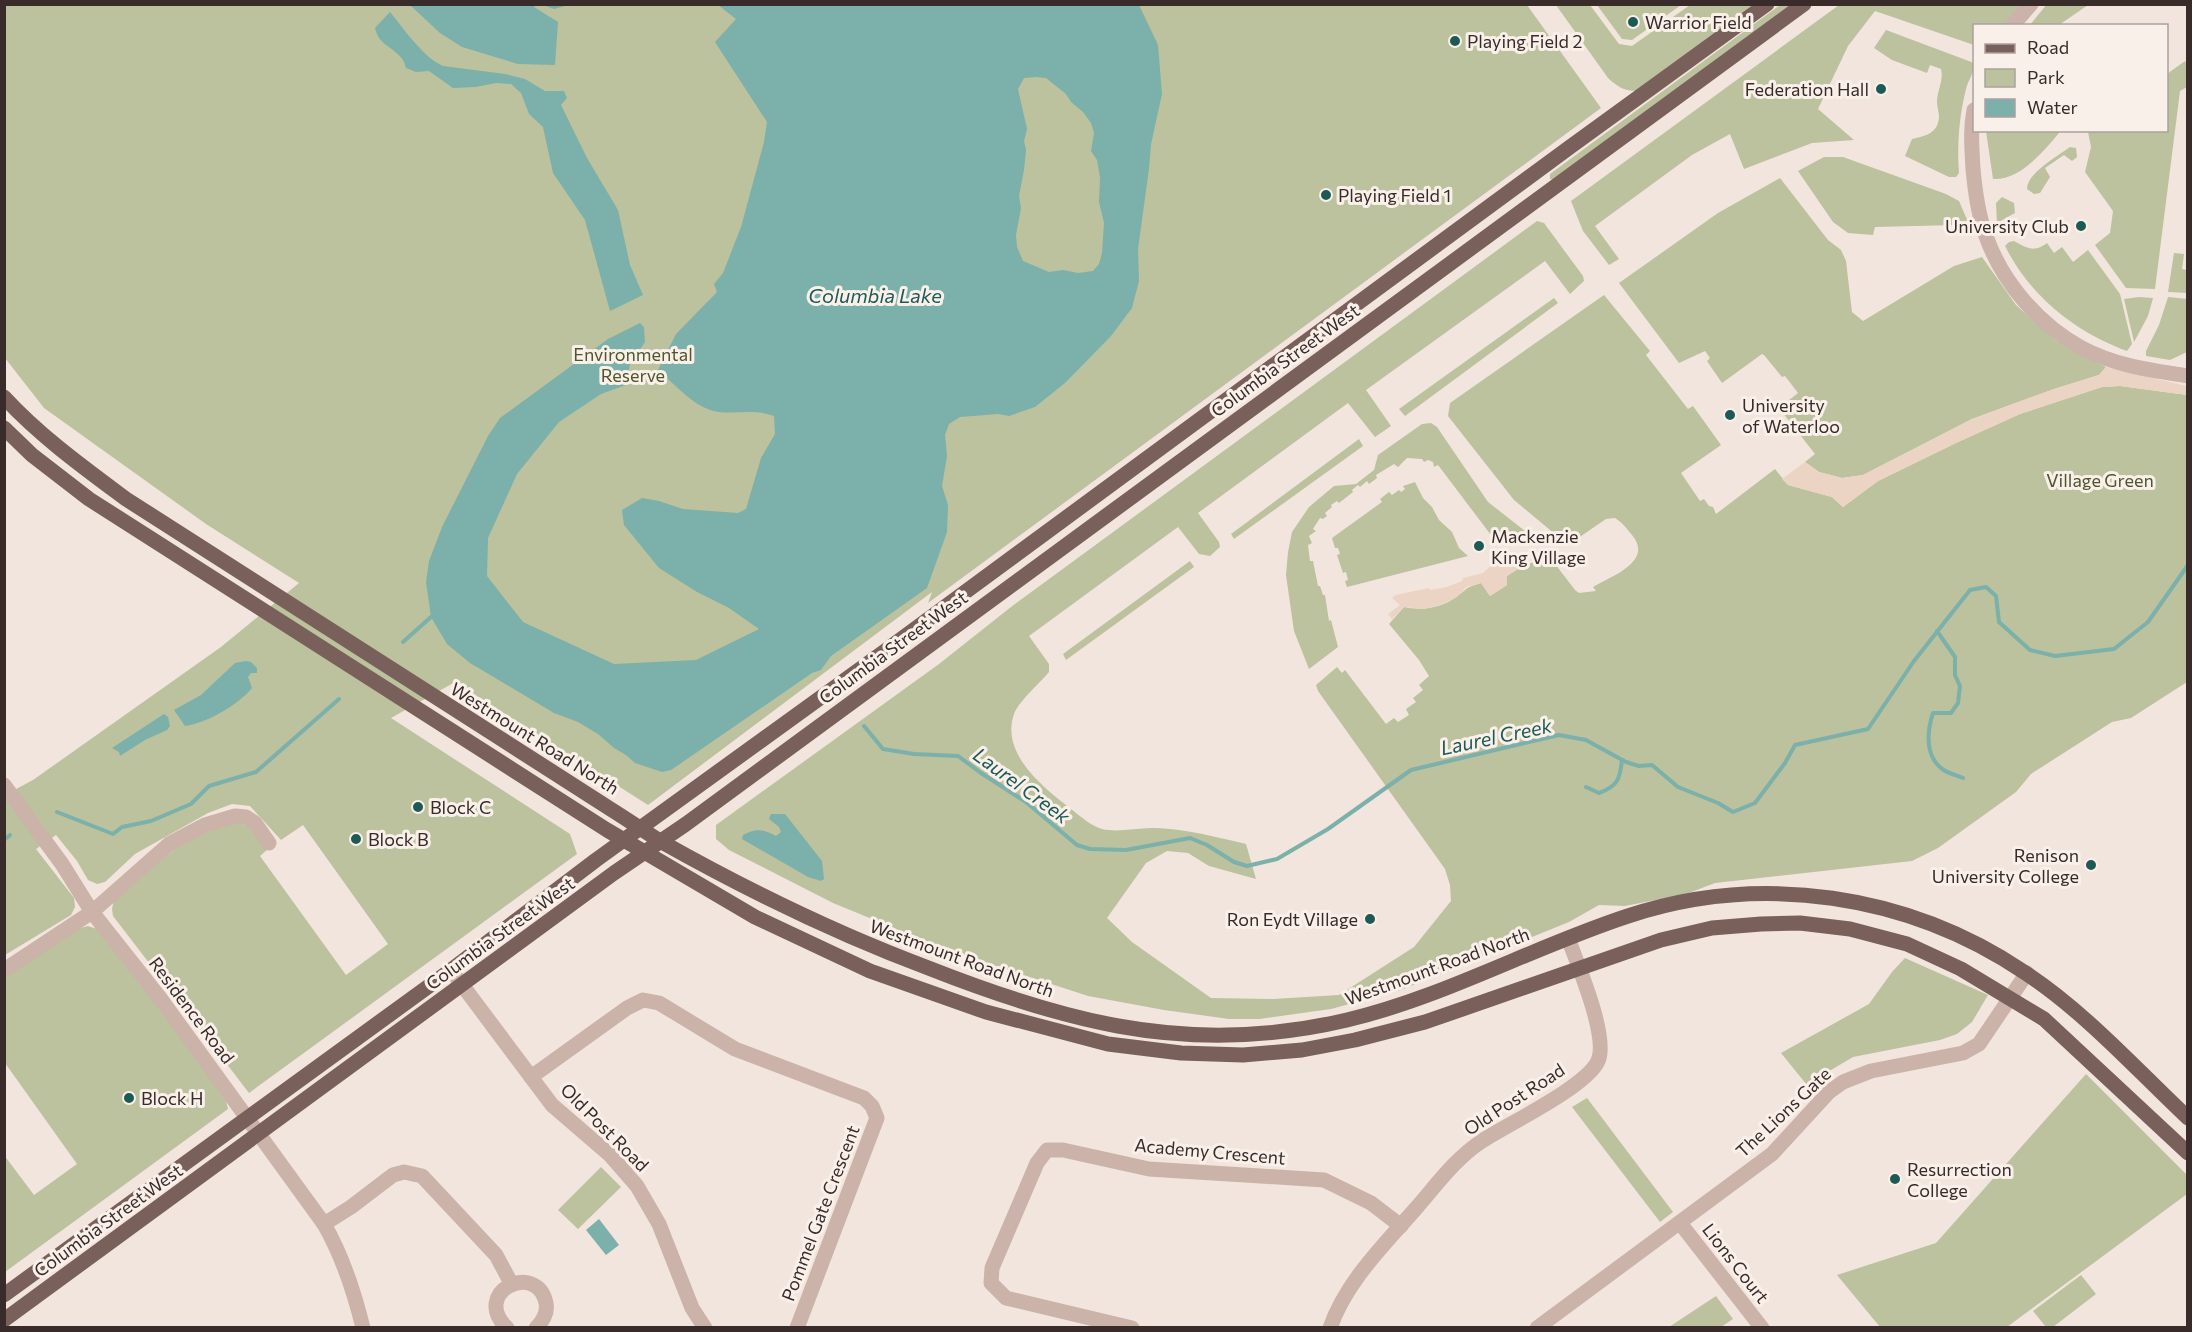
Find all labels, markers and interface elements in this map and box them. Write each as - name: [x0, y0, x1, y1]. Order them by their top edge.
- place label: Warrior Field: [1645, 11, 1752, 33]
- marker: Warrior Field: [1626, 15, 1640, 29]
- legend: [1973, 24, 2168, 132]
- place label: Playing Field 2: [1467, 30, 1582, 52]
- marker: Playing Field 2: [1448, 34, 1462, 48]
- text: Road: [2027, 36, 2069, 58]
- text: Park: [2027, 66, 2065, 88]
- place label: Federation Hall: [1745, 78, 1869, 100]
- marker: Federation Hall: [1874, 82, 1888, 96]
- text: Water: [2027, 96, 2078, 118]
- place label: Playing Field 1: [1338, 184, 1451, 206]
- marker: Playing Field 1: [1319, 188, 1333, 202]
- place label: University Club: [1945, 215, 2069, 237]
- marker: University Club: [2074, 219, 2088, 233]
- water label: Columbia Lake: [808, 283, 942, 307]
- street label: Columbia Street West: [1207, 299, 1363, 421]
- park label: Environmental Reserve: [573, 343, 693, 386]
- place label: University of Waterloo: [1742, 394, 1840, 437]
- marker: University of Waterloo: [1723, 408, 1737, 422]
- park label: Village Green: [2046, 469, 2154, 491]
- place label: Mackenzie King Village: [1491, 525, 1586, 568]
- marker: Mackenzie King Village: [1472, 539, 1486, 553]
- street label: Columbia Street West: [815, 586, 971, 708]
- street label: Westmount Road North: [447, 677, 623, 799]
- water label: Laurel Creek: [1438, 712, 1555, 760]
- water label: Laurel Creek: [969, 742, 1076, 829]
- place label: Block C: [430, 796, 491, 818]
- marker: Block C: [411, 800, 425, 814]
- place label: Block B: [368, 828, 429, 850]
- marker: Block B: [349, 832, 363, 846]
- place label: Renison University College: [1932, 844, 2079, 887]
- marker: Renison University College: [2084, 858, 2098, 872]
- street label: Columbia Street West: [422, 872, 578, 994]
- place label: Ron Eydt Village: [1227, 908, 1358, 930]
- marker: Ron Eydt Village: [1363, 912, 1377, 926]
- street label: Westmount Road North: [867, 914, 1057, 1002]
- street label: Westmount Road North: [1342, 922, 1532, 1010]
- street label: Residence Road: [145, 952, 239, 1068]
- street label: Old Post Road: [1459, 1058, 1569, 1140]
- street label: The Lions Gate: [1731, 1062, 1835, 1162]
- street label: Old Post Road: [556, 1078, 654, 1176]
- place label: Block H: [141, 1087, 204, 1109]
- marker: Block H: [122, 1091, 136, 1105]
- street label: Pommel Gate Crescent: [776, 1122, 864, 1304]
- street label: Academy Crescent: [1134, 1133, 1286, 1169]
- place label: Resurrection College: [1907, 1158, 2012, 1201]
- street label: Columbia Street West: [30, 1159, 186, 1281]
- marker: Resurrection College: [1888, 1172, 1902, 1186]
- street label: Lions Court: [1698, 1219, 1774, 1307]

